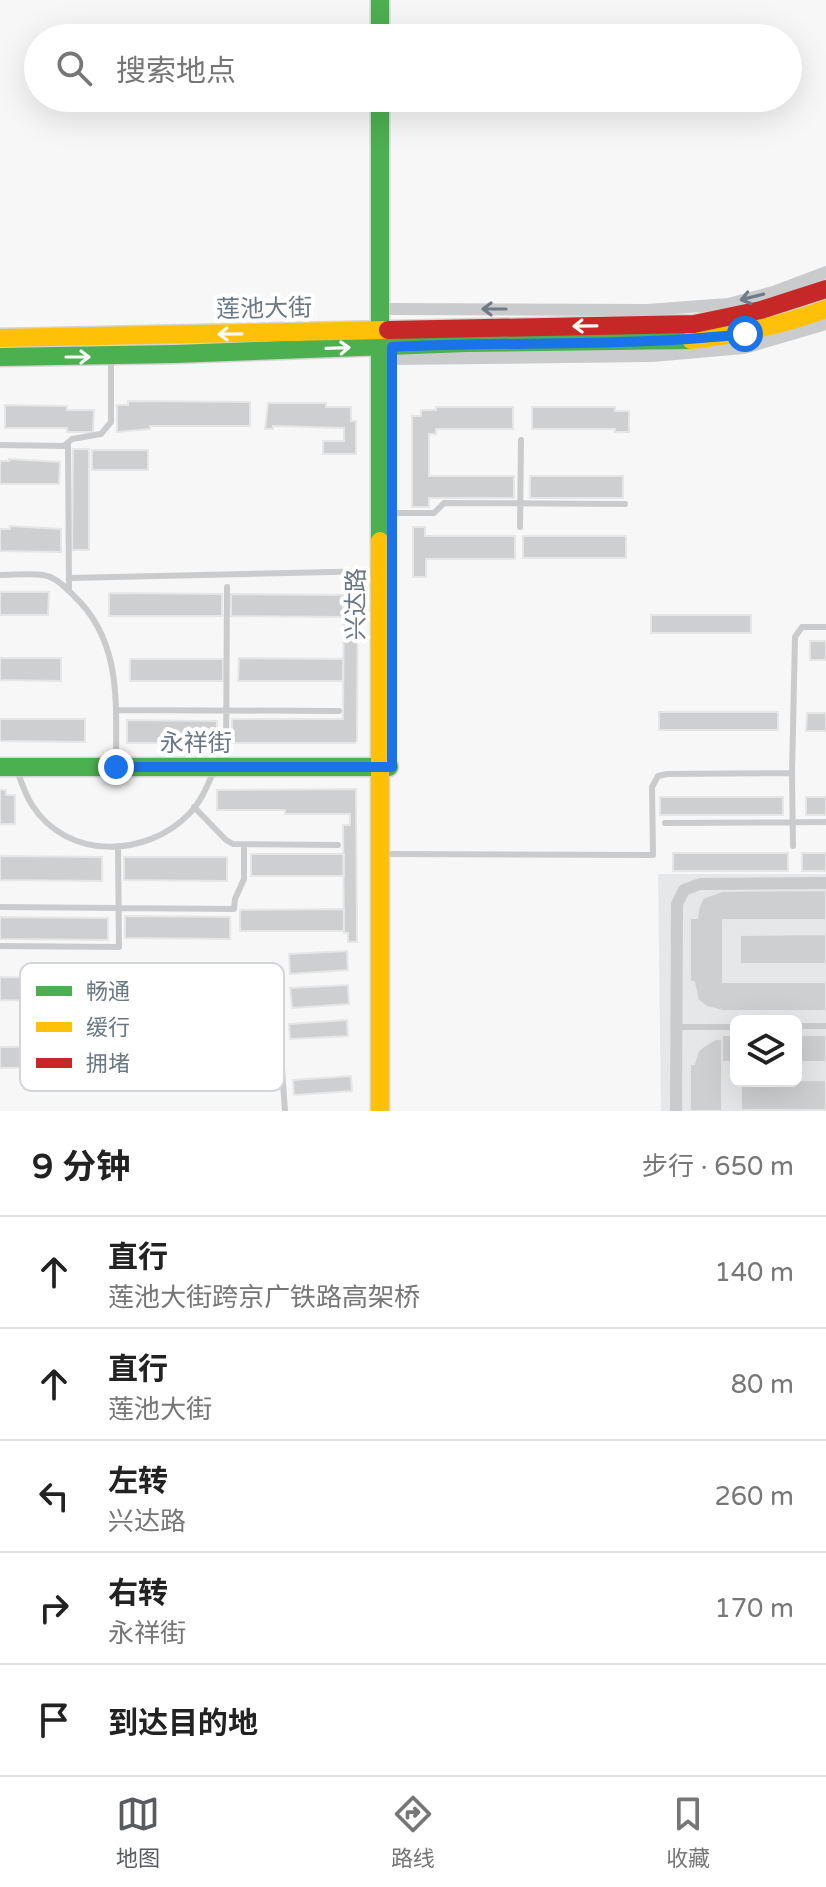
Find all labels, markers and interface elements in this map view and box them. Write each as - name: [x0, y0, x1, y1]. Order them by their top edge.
- search box: [24, 24, 802, 112]
- icon: search: [52, 46, 96, 90]
- text: 搜索地点: [116, 53, 236, 90]
- one-way arrow: [740, 291, 766, 306]
- street label: 莲池大街: [216, 294, 312, 324]
- one-way arrow: [481, 301, 508, 317]
- route start: [727, 316, 763, 352]
- one-way arrow: [572, 318, 599, 333]
- one-way arrow: [217, 326, 244, 342]
- one-way arrow: [324, 341, 351, 356]
- one-way arrow: [64, 349, 91, 365]
- street label: 兴达路: [342, 568, 371, 640]
- street label: 永祥街: [160, 729, 232, 758]
- route end: [98, 749, 134, 785]
- legend: [20, 963, 284, 1091]
- text: 畅通: [86, 979, 130, 1005]
- text: 缓行: [86, 1015, 130, 1041]
- map controls: [730, 1015, 802, 1087]
- button: layers: [730, 1015, 802, 1087]
- text: 拥堵: [86, 1051, 130, 1077]
- text: 9 分钟: [32, 1147, 130, 1188]
- text: 步行 · 650 m: [642, 1151, 794, 1182]
- text: 直行: [108, 1239, 168, 1276]
- icon: ahead: [32, 1250, 76, 1294]
- text: 140 m: [714, 1257, 794, 1288]
- text: 莲池大街跨京广铁路高架桥: [108, 1282, 420, 1313]
- text: 直行: [108, 1351, 168, 1388]
- icon: ahead: [32, 1362, 76, 1406]
- text: 80 m: [731, 1369, 794, 1400]
- text: 莲池大街: [108, 1394, 212, 1425]
- text: 左转: [108, 1463, 168, 1500]
- icon: left: [32, 1474, 76, 1518]
- text: 260 m: [714, 1481, 794, 1512]
- text: 兴达路: [108, 1506, 186, 1537]
- text: 右转: [108, 1575, 168, 1612]
- icon: right: [32, 1586, 76, 1630]
- text: 170 m: [714, 1593, 794, 1624]
- text: 永祥街: [108, 1618, 186, 1649]
- icon: arrive: [32, 1698, 76, 1742]
- text: 到达目的地: [108, 1705, 258, 1742]
- tab: 地图: [116, 1792, 160, 1872]
- tab: 路线: [391, 1792, 435, 1872]
- tab: 收藏: [666, 1792, 710, 1872]

